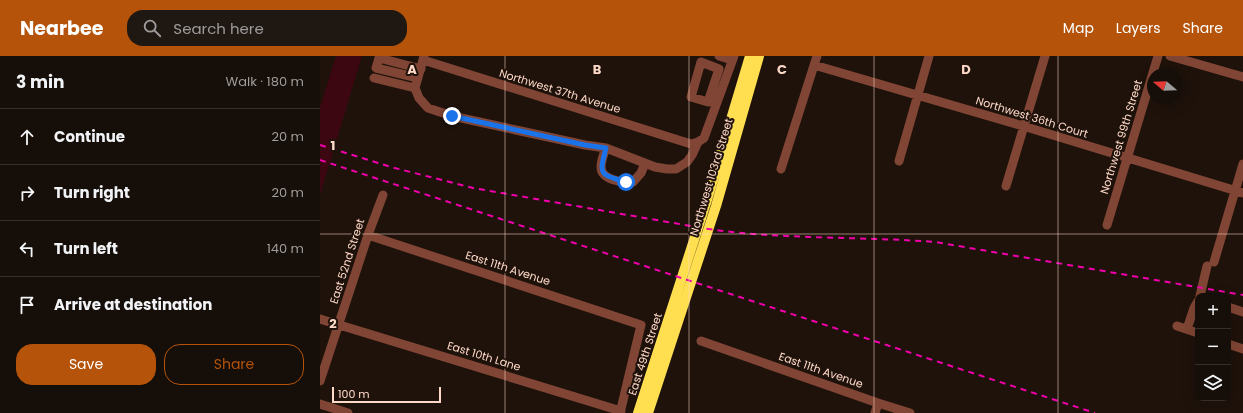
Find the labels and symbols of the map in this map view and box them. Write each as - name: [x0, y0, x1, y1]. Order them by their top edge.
- text: A: [407, 60, 417, 79]
- text: B: [593, 60, 602, 79]
- text: C: [777, 60, 787, 79]
- text: D: [961, 60, 971, 79]
- street label: Northwest 37th Avenue: [497, 65, 623, 117]
- north arrow: [1147, 68, 1183, 104]
- street label: Northwest 99th Street: [1096, 78, 1146, 196]
- street label: Northwest 36th Court: [974, 92, 1090, 142]
- route end: [443, 107, 461, 125]
- street label: Northwest 103rd Street: [686, 116, 736, 238]
- text: 1: [331, 136, 335, 155]
- route start: [617, 173, 635, 191]
- street label: East 52nd Street: [326, 216, 368, 306]
- street label: East 11th Avenue: [464, 247, 553, 289]
- street label: East 49th Street: [624, 311, 666, 397]
- text: 2: [329, 314, 337, 333]
- street label: East 10th Lane: [445, 337, 523, 375]
- street label: East 11th Avenue: [777, 348, 865, 392]
- scale bar: [332, 385, 441, 404]

